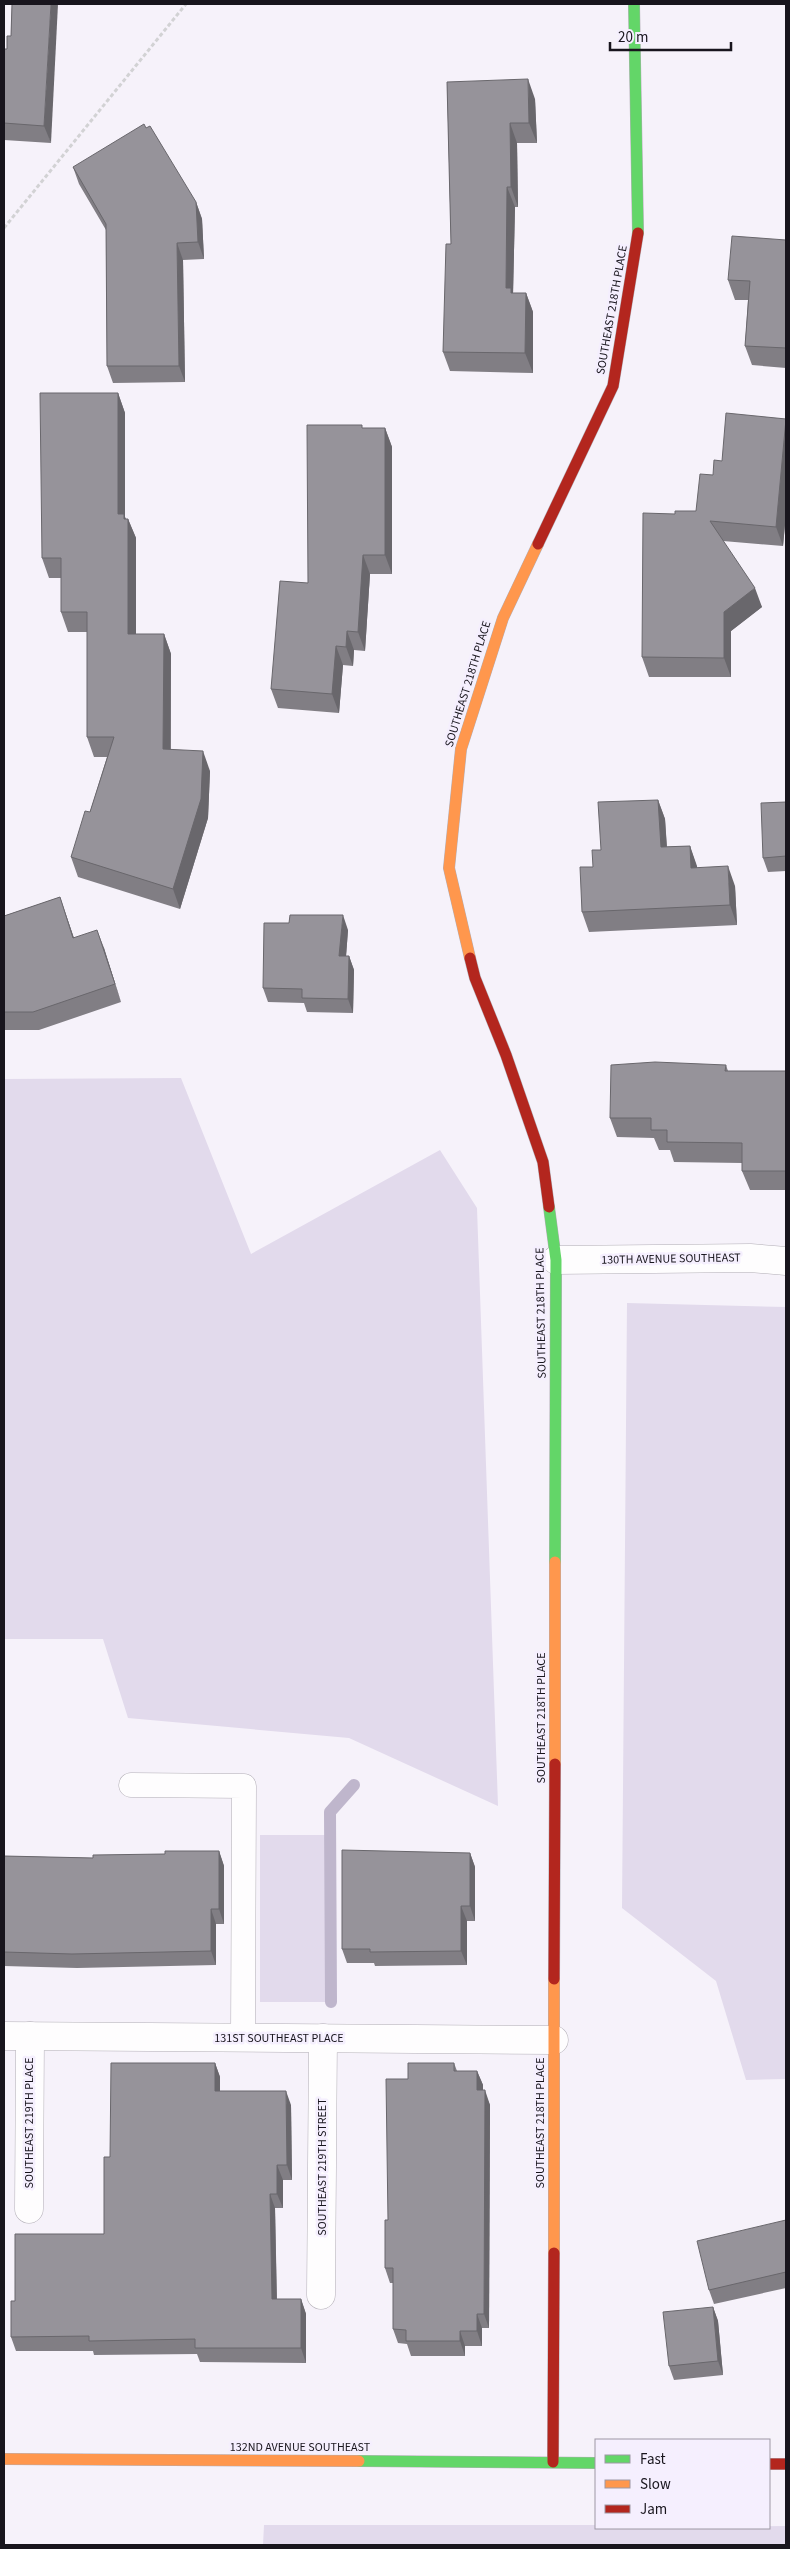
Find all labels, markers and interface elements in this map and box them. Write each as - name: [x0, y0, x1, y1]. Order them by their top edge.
- scale bar: [610, 20, 731, 52]
- text: 20 m: [618, 27, 648, 48]
- street label: SOUTHEAST 218TH PLACE: [592, 244, 632, 376]
- street label: SOUTHEAST 218TH PLACE: [441, 619, 495, 749]
- street label: SOUTHEAST 218TH PLACE: [531, 1247, 551, 1379]
- street label: 130TH AVENUE SOUTHEAST: [601, 1249, 741, 1269]
- street label: SOUTHEAST 218TH PLACE: [533, 1653, 550, 1784]
- street label: 131ST SOUTHEAST PLACE: [214, 2030, 344, 2047]
- street label: SOUTHEAST 219TH PLACE: [21, 2058, 38, 2189]
- street label: SOUTHEAST 218TH PLACE: [532, 2058, 549, 2189]
- street label: SOUTHEAST 219TH STREET: [314, 2098, 331, 2236]
- street label: 132ND AVENUE SOUTHEAST: [230, 2439, 371, 2456]
- legend: [595, 2439, 770, 2529]
- text: Fast: [640, 2449, 666, 2470]
- text: Slow: [640, 2474, 671, 2495]
- text: Jam: [640, 2499, 667, 2520]

